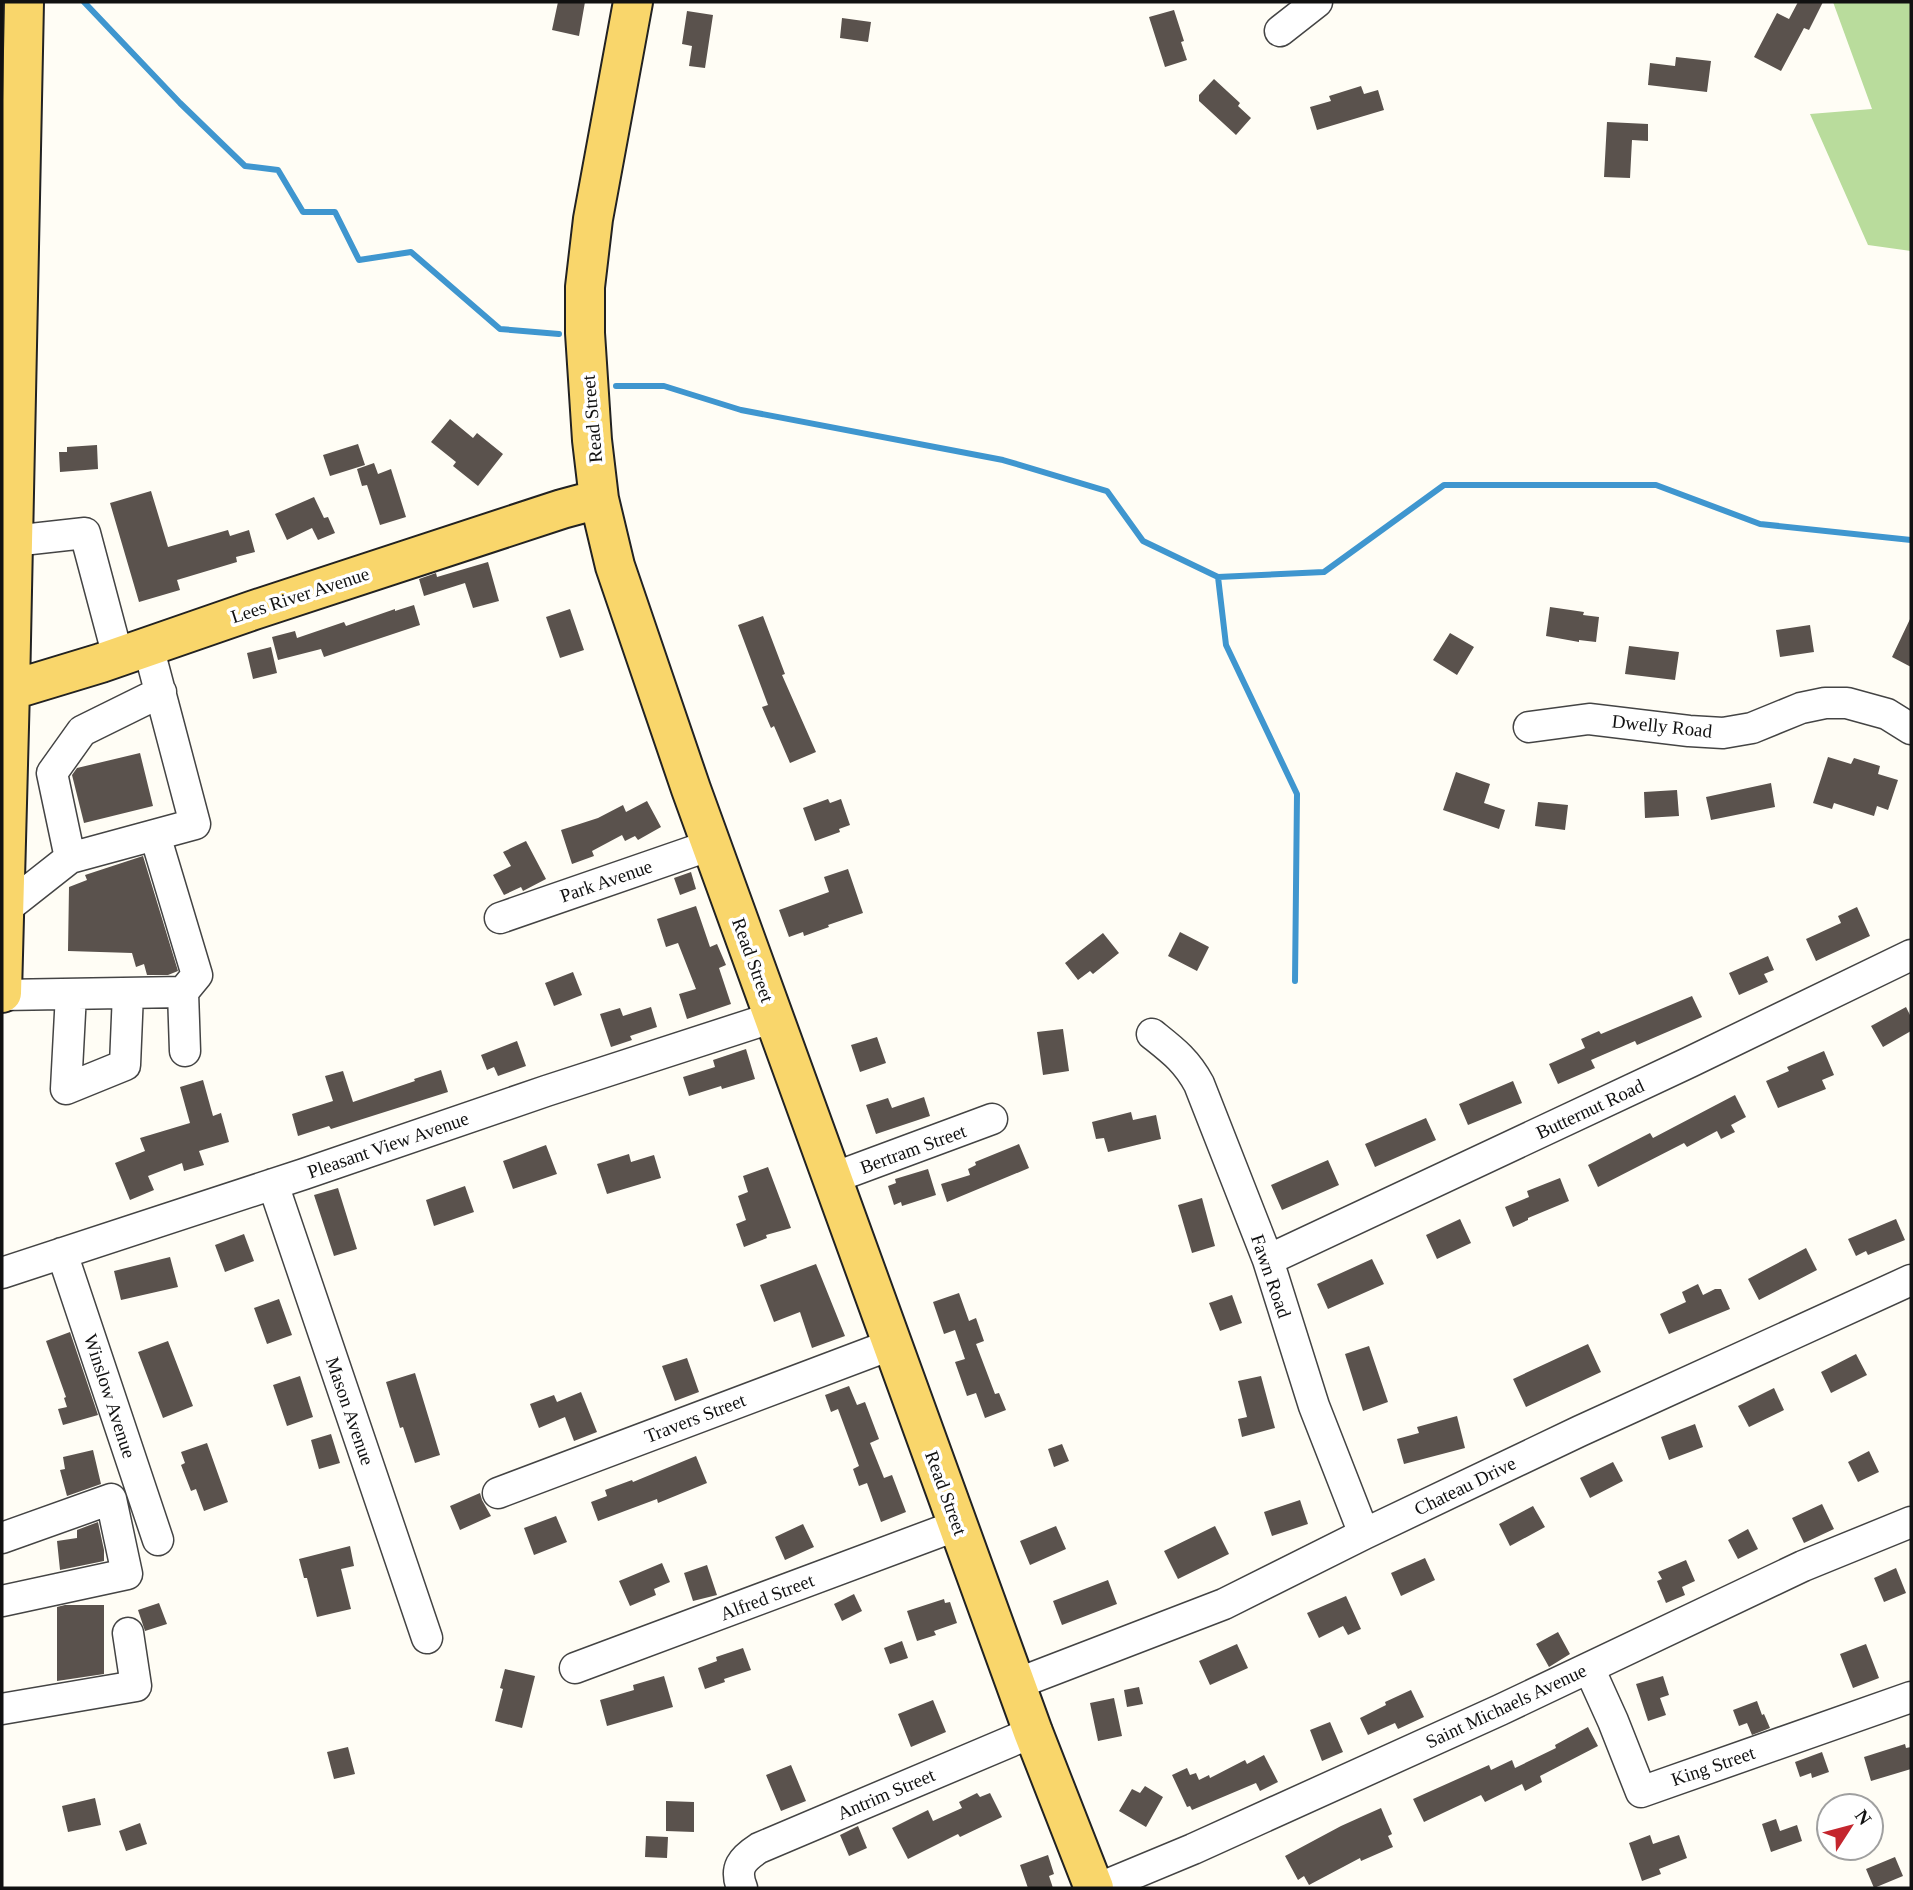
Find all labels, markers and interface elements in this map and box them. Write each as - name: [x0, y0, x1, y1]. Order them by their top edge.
- street label: Read Street: [578, 373, 606, 464]
- street label: Lees River Avenue: [228, 563, 372, 627]
- street label: Dwelly Road: [1611, 710, 1714, 742]
- street label: Park Avenue: [557, 855, 655, 907]
- street label: Read Street: [728, 915, 778, 1006]
- street label: Butternut Road: [1533, 1075, 1648, 1143]
- street label: Pleasant View Avenue: [305, 1108, 471, 1182]
- street label: Bertram Street: [857, 1120, 970, 1178]
- street label: Fawn Road: [1247, 1231, 1295, 1321]
- street label: Winslow Avenue: [80, 1331, 140, 1461]
- street label: Mason Avenue: [322, 1354, 378, 1468]
- street label: Travers Street: [642, 1389, 749, 1447]
- street label: Read Street: [921, 1448, 971, 1539]
- street label: Chateau Drive: [1411, 1452, 1519, 1520]
- street label: Alfred Street: [717, 1569, 817, 1624]
- street label: Saint Michaels Avenue: [1422, 1660, 1590, 1752]
- street label: King Street: [1668, 1742, 1758, 1790]
- street label: Antrim Street: [834, 1764, 939, 1824]
- north arrow: [1815, 1792, 1885, 1862]
- text: N: [1851, 1806, 1876, 1829]

